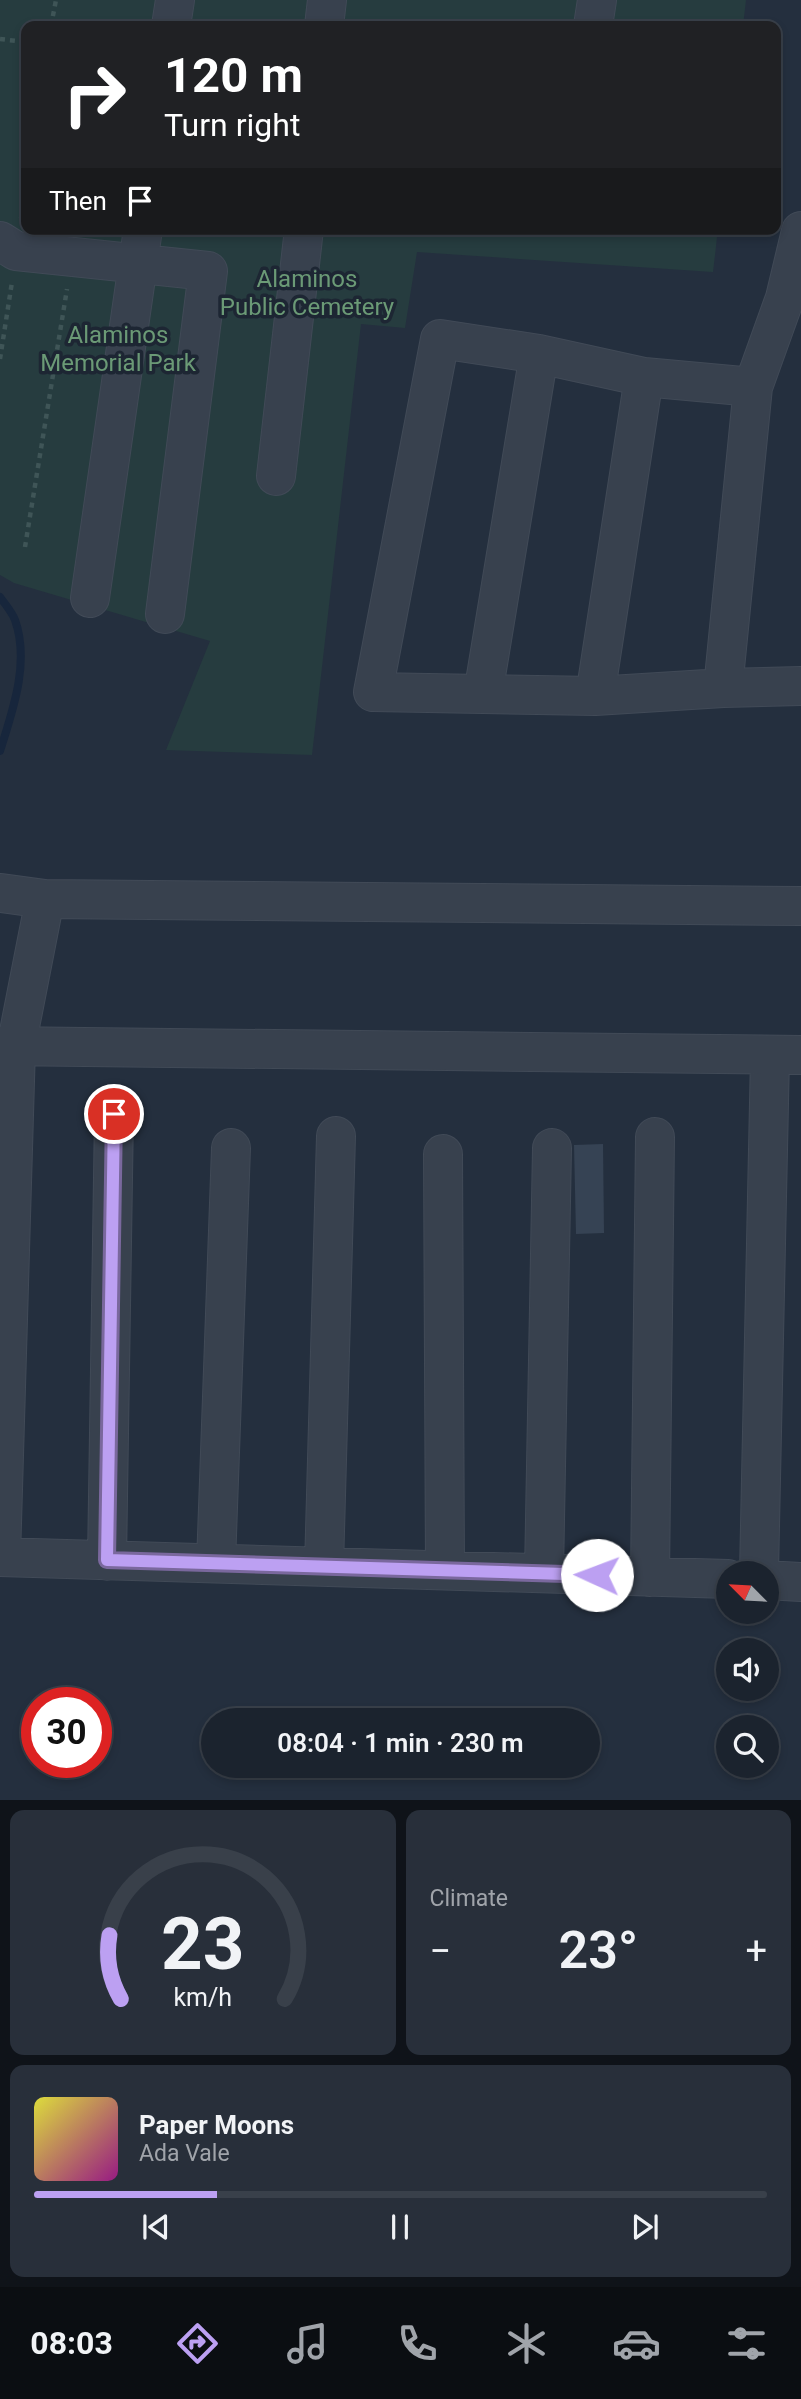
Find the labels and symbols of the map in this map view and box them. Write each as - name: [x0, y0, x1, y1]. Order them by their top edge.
- park label: Alaminos Public Cemetery: [220, 265, 395, 321]
- park label: Alaminos Memorial Park: [40, 321, 197, 377]
- pin: [84, 1084, 144, 1144]
- position arrow: [560, 1538, 634, 1612]
- north arrow: [716, 1561, 779, 1624]
- speed limit sign: 30: [21, 1687, 112, 1778]

